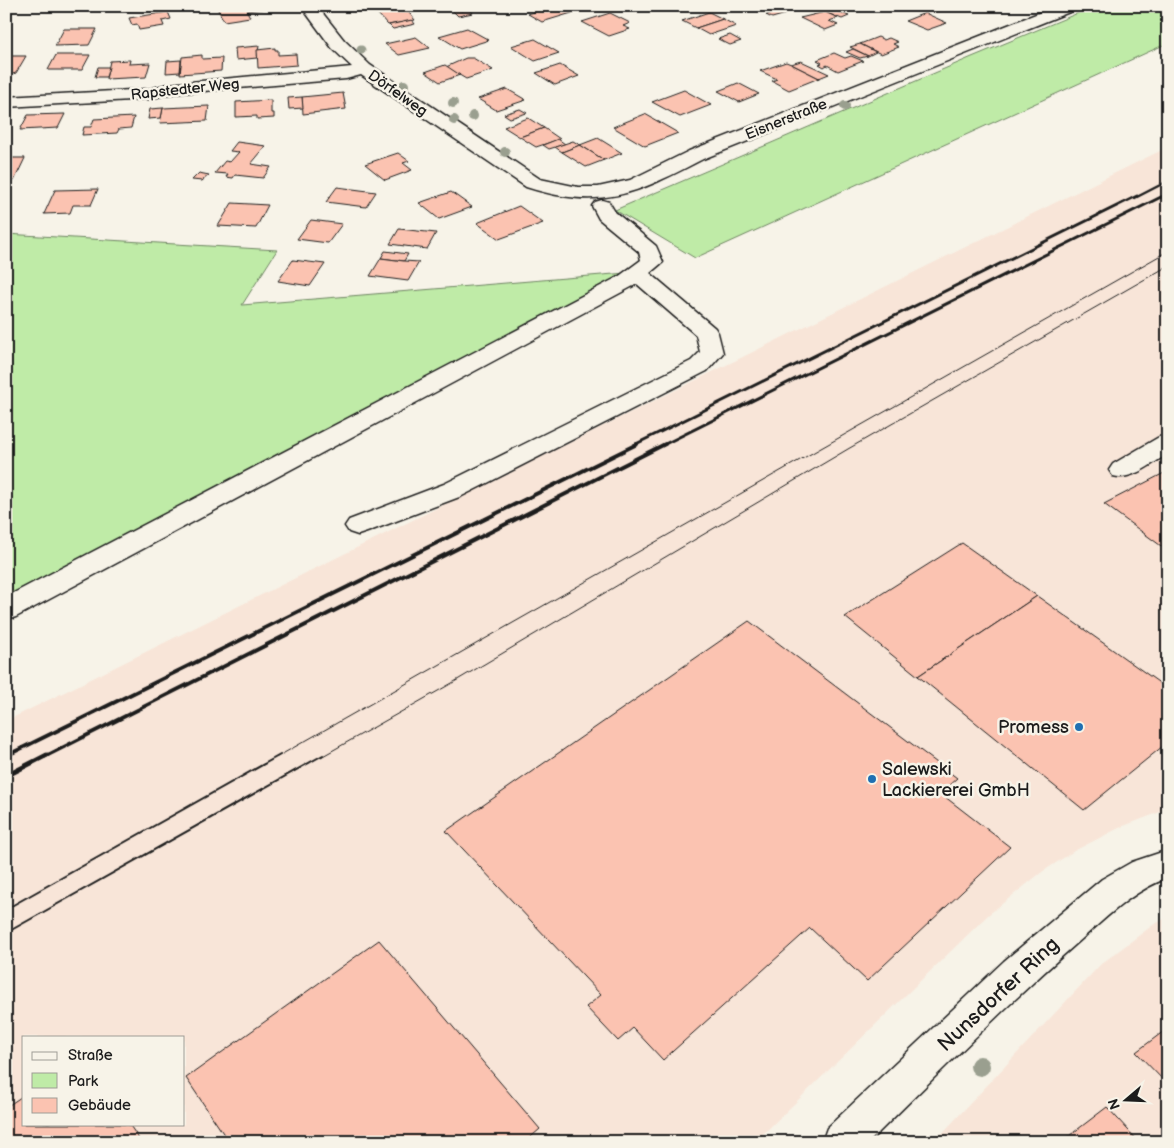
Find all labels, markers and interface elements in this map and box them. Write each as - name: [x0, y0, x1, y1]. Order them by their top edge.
- street label: Dörfelweg: [364, 66, 431, 121]
- street label: Rapstedter Weg: [130, 74, 240, 105]
- street label: Eisnerstraße: [743, 94, 830, 144]
- place label: Promess: [998, 717, 1069, 738]
- marker: Promess: [1073, 721, 1085, 733]
- place label: Salewski Lackiererei GmbH: [882, 759, 1030, 801]
- marker: Salewski Lackiererei GmbH: [866, 773, 878, 785]
- street label: Nunsdorfer Ring: [933, 932, 1064, 1057]
- legend: [22, 1036, 185, 1126]
- text: Straße: [68, 1046, 113, 1065]
- text: Park: [68, 1072, 99, 1091]
- north arrow: [1102, 1076, 1152, 1126]
- text: Gebäude: [68, 1096, 131, 1115]
- text: N: [1104, 1096, 1124, 1112]

